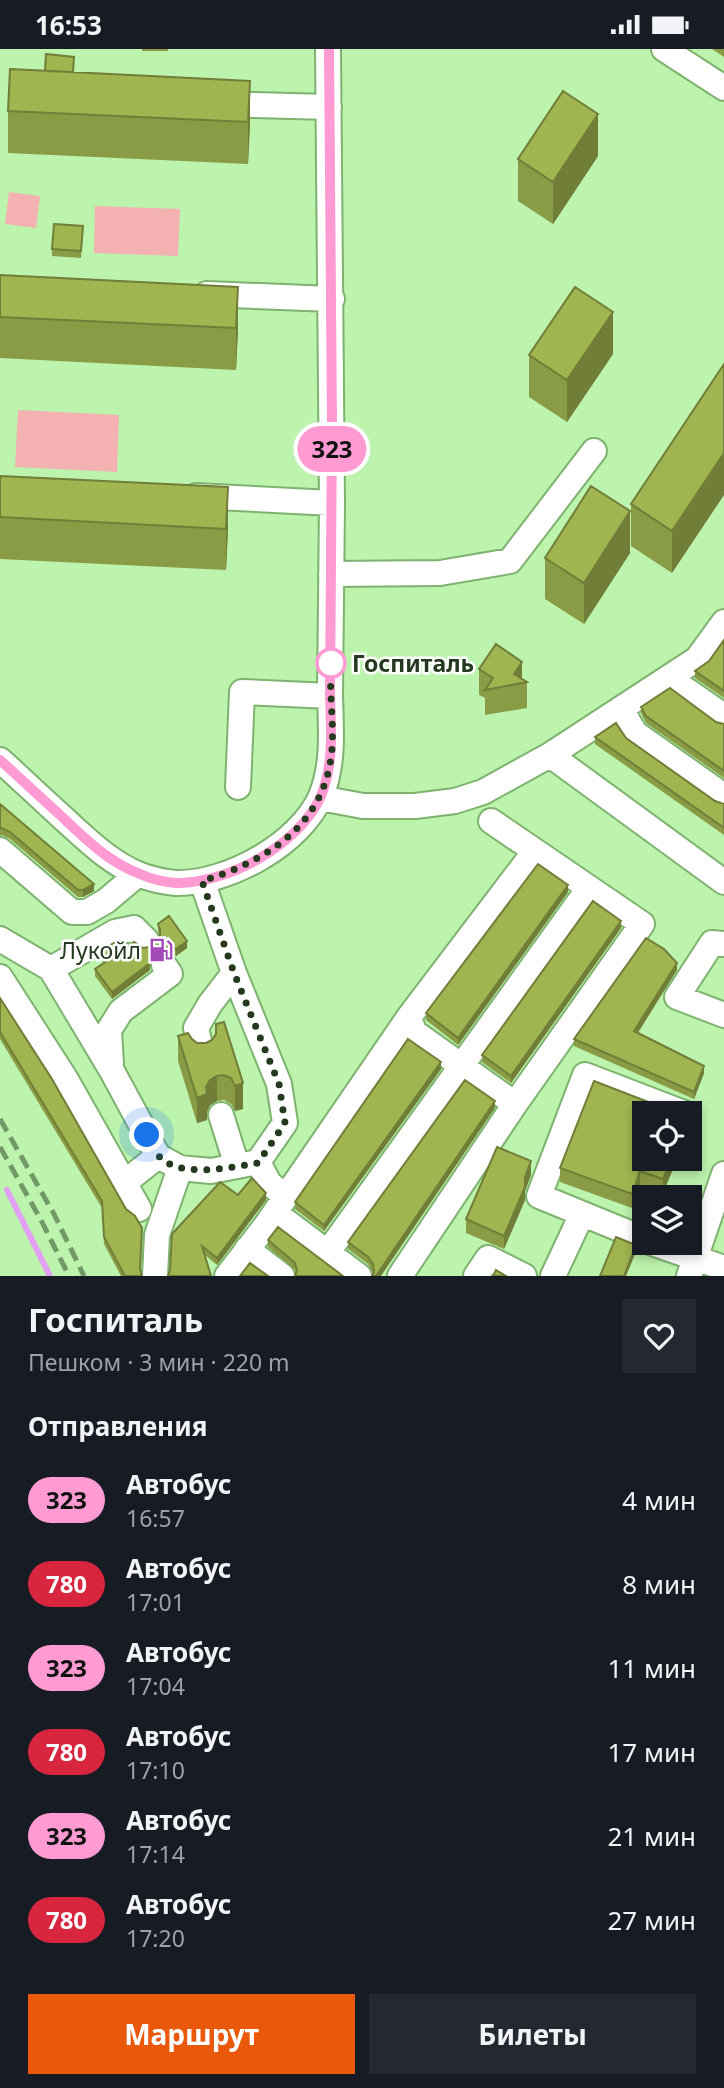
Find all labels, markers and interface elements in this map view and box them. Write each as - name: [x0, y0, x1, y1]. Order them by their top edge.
- text: 16:53: [35, 7, 102, 43]
- line badge: 323: [292, 426, 372, 472]
- text: 323: [311, 432, 353, 465]
- place label: Госпиталь: [352, 647, 474, 679]
- marker: Госпиталь: [316, 648, 346, 678]
- place label: Лукойл: [60, 934, 141, 966]
- fuel station icon: Лукойл: [147, 936, 175, 964]
- map controls: [632, 1101, 702, 1255]
- button: locate: [632, 1101, 702, 1171]
- your location: [129, 1117, 164, 1152]
- button: layers: [632, 1185, 702, 1255]
- text: Госпиталь: [28, 1297, 203, 1342]
- button: heart: [622, 1299, 696, 1373]
- text: Пешком · 3 мин · 220 m: [28, 1346, 290, 1378]
- text: Отправления: [28, 1408, 207, 1444]
- text: Автобус: [126, 1466, 231, 1502]
- text: 4 мин: [622, 1482, 696, 1518]
- text: 323: [46, 1483, 87, 1516]
- text: 16:57: [126, 1502, 185, 1534]
- text: Автобус: [126, 1550, 231, 1586]
- text: 8 мин: [622, 1566, 696, 1602]
- text: 780: [46, 1567, 87, 1600]
- text: 17:01: [126, 1586, 185, 1618]
- text: Автобус: [126, 1634, 231, 1670]
- text: 11 мин: [607, 1650, 696, 1686]
- text: 323: [46, 1651, 87, 1684]
- text: 17:04: [126, 1670, 185, 1702]
- text: Автобус: [126, 1718, 231, 1754]
- text: 17 мин: [607, 1734, 696, 1770]
- text: 780: [46, 1735, 87, 1768]
- text: 17:10: [126, 1754, 185, 1786]
- text: Автобус: [126, 1802, 231, 1838]
- text: 21 мин: [607, 1818, 696, 1854]
- text: 323: [46, 1819, 87, 1852]
- text: 17:14: [126, 1838, 185, 1870]
- text: Автобус: [126, 1886, 231, 1922]
- text: 27 мин: [607, 1902, 696, 1938]
- text: 780: [46, 1903, 87, 1936]
- text: 17:20: [126, 1922, 185, 1954]
- button: Маршрут: [28, 1994, 355, 2074]
- button: Билеты: [369, 1994, 696, 2074]

